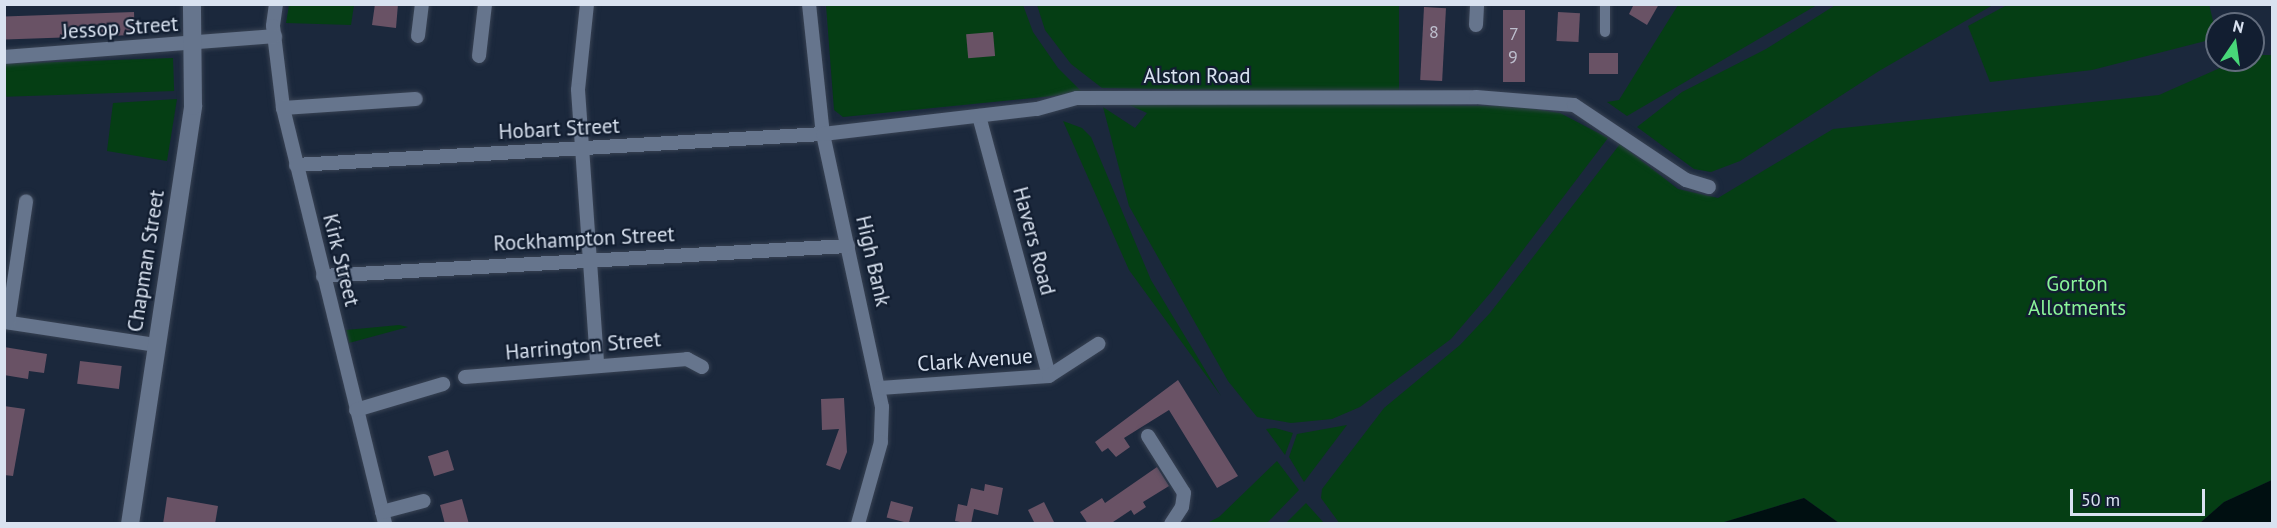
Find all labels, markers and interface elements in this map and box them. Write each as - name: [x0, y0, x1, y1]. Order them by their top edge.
- street label: Jessop Street: [61, 11, 179, 45]
- north arrow: [2205, 12, 2265, 72]
- text: N: [2231, 15, 2246, 37]
- house number: 8: [1429, 21, 1439, 43]
- house number: 7: [1509, 23, 1519, 45]
- house number: 9: [1508, 46, 1518, 68]
- street label: Alston Road: [1144, 63, 1250, 89]
- street label: Hobart Street: [498, 113, 620, 145]
- street label: Havers Road: [1007, 184, 1061, 298]
- street label: Chapman Street: [122, 188, 170, 334]
- street label: Kirk Street: [317, 211, 365, 309]
- street label: High Bank: [850, 213, 896, 309]
- street label: Rockhampton Street: [493, 222, 675, 256]
- park label: Gorton Allotments: [2028, 271, 2126, 321]
- street label: Harrington Street: [504, 327, 662, 365]
- street label: Clark Avenue: [916, 343, 1034, 377]
- scale bar: [2073, 477, 2208, 515]
- text: 50 m: [2081, 488, 2120, 511]

